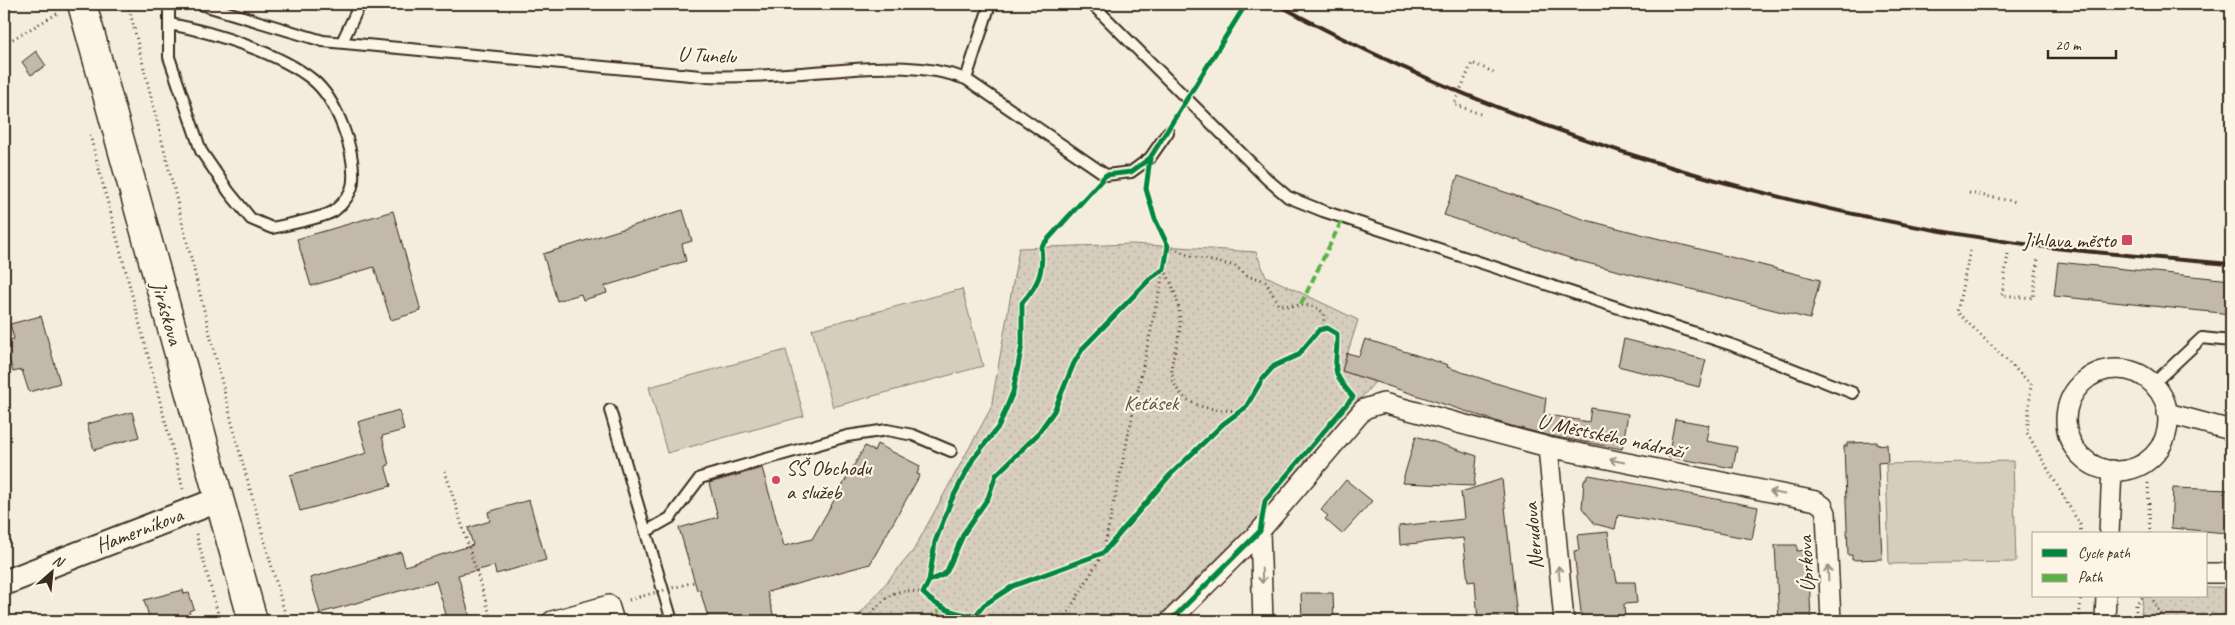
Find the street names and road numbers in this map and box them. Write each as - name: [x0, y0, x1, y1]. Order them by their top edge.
- street label: U Tunelu: [677, 40, 738, 70]
- street label: Jiráskova: [145, 277, 189, 349]
- street label: U Městského nádraží: [1535, 408, 1691, 465]
- street label: Nerudova: [1517, 500, 1549, 570]
- street label: Hamerníkova: [92, 501, 188, 558]
- street label: Úprkova: [1791, 534, 1820, 593]

